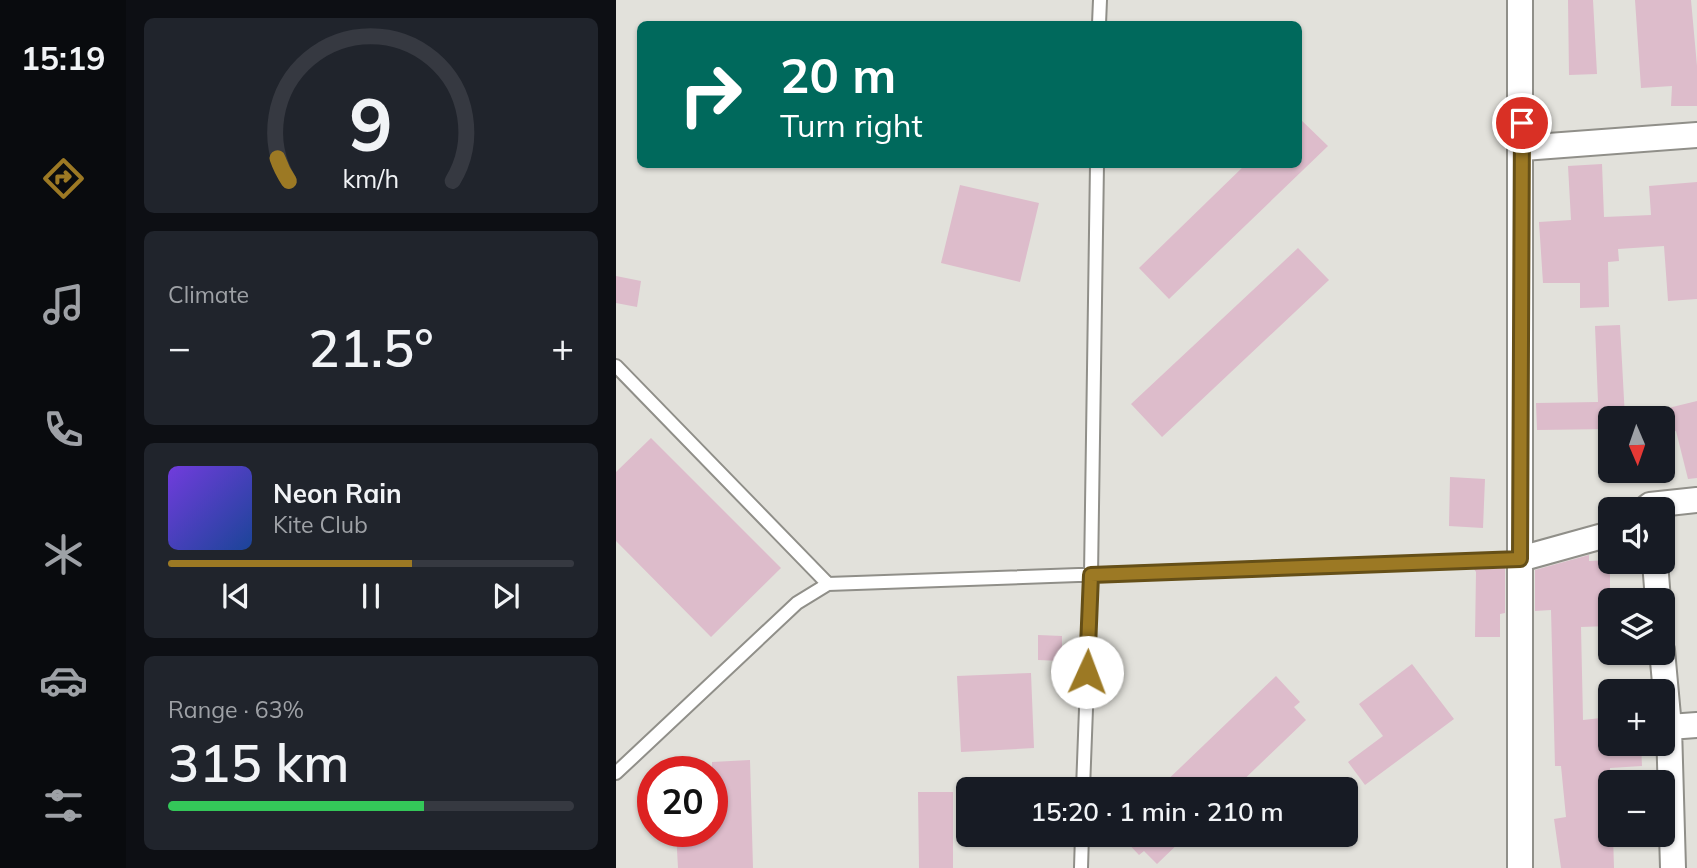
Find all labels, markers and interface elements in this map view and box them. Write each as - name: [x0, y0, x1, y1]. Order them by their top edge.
- text: 15:19: [21, 38, 105, 78]
- text: 20 m: [780, 44, 896, 105]
- icon: right: [665, 49, 756, 140]
- text: 9: [349, 79, 393, 170]
- pin: [1492, 93, 1552, 153]
- icon: arrive: [1503, 104, 1541, 142]
- text: Turn right: [780, 105, 923, 145]
- icon: directions: [39, 154, 88, 203]
- text: km/h: [343, 163, 399, 194]
- icon: music: [39, 280, 88, 329]
- text: Climate: [168, 280, 249, 309]
- text: 21.5°: [308, 315, 434, 380]
- text: −: [168, 323, 191, 371]
- text: +: [551, 323, 574, 371]
- icon: phone: [39, 405, 88, 454]
- north arrow: [1598, 406, 1675, 483]
- map controls: [1598, 406, 1675, 847]
- text: Neon Rain: [273, 477, 402, 510]
- button: sound: [1598, 497, 1675, 574]
- text: Kite Club: [273, 510, 368, 539]
- icon: climate: [39, 530, 88, 579]
- icon: previous: [217, 577, 255, 615]
- icon: pause: [352, 577, 390, 615]
- icon: next: [487, 577, 525, 615]
- button: layers: [1598, 588, 1675, 665]
- position arrow: [1050, 635, 1124, 709]
- icon: car: [39, 656, 88, 705]
- button: +: [1598, 679, 1675, 756]
- text: Range · 63%: [168, 695, 304, 724]
- text: 315 km: [168, 730, 349, 795]
- speed limit sign: 20: [637, 756, 728, 847]
- button: −: [1598, 770, 1675, 847]
- icon: filters: [39, 781, 88, 830]
- text: 15:20 · 1 min · 210 m: [1030, 795, 1284, 828]

